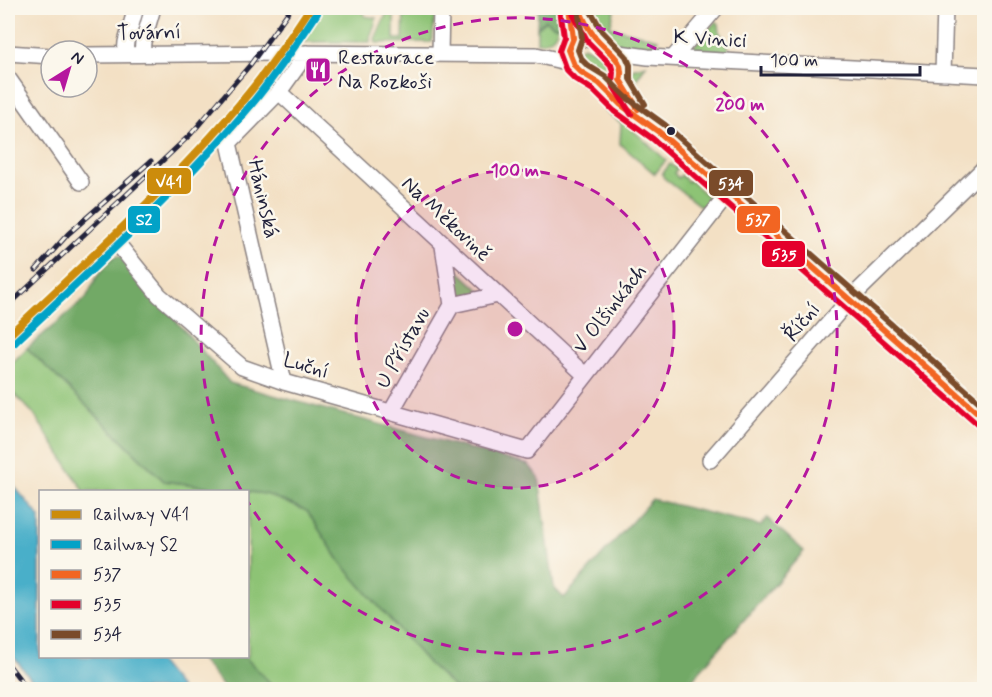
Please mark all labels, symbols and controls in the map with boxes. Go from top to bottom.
street label: Tovární [117,18,181,48]
street label: K Vinici [673,23,748,55]
north arrow [39,39,99,99]
scale bar [761,39,920,77]
place label: Restaurace Na Rozkoši [338,44,434,96]
text: N [67,47,88,70]
text: 100 m [770,49,818,73]
restaurant icon: Restaurace Na Rozkoši [303,55,333,85]
text: 200 m [715,93,765,117]
unlabelled marker [665,125,677,137]
street label: Háninská [240,157,286,241]
text: 100 m [491,159,539,183]
line badge: V41 [146,167,192,195]
line badge: 534 [708,169,754,197]
street label: Na Měkovině [395,170,497,268]
text: V41 [156,172,182,193]
text: 534 [718,174,744,195]
line badge: S2 [127,205,161,234]
line badge: 537 [736,205,781,234]
text: S2 [136,210,153,231]
text: 537 [745,210,771,231]
line badge: 535 [761,240,806,268]
text: 535 [771,245,797,266]
street label: V Olšinkách [566,259,654,359]
street label: Říční [777,296,827,348]
street label: U Přístavu [369,302,437,394]
centre of rings [505,319,525,339]
street label: Luční [280,346,332,386]
legend [39,490,249,658]
text: Railway V41 [93,503,189,527]
text: Railway S2 [93,533,178,557]
text: 537 [93,563,121,587]
text: 535 [93,593,121,617]
text: 534 [93,623,122,647]

